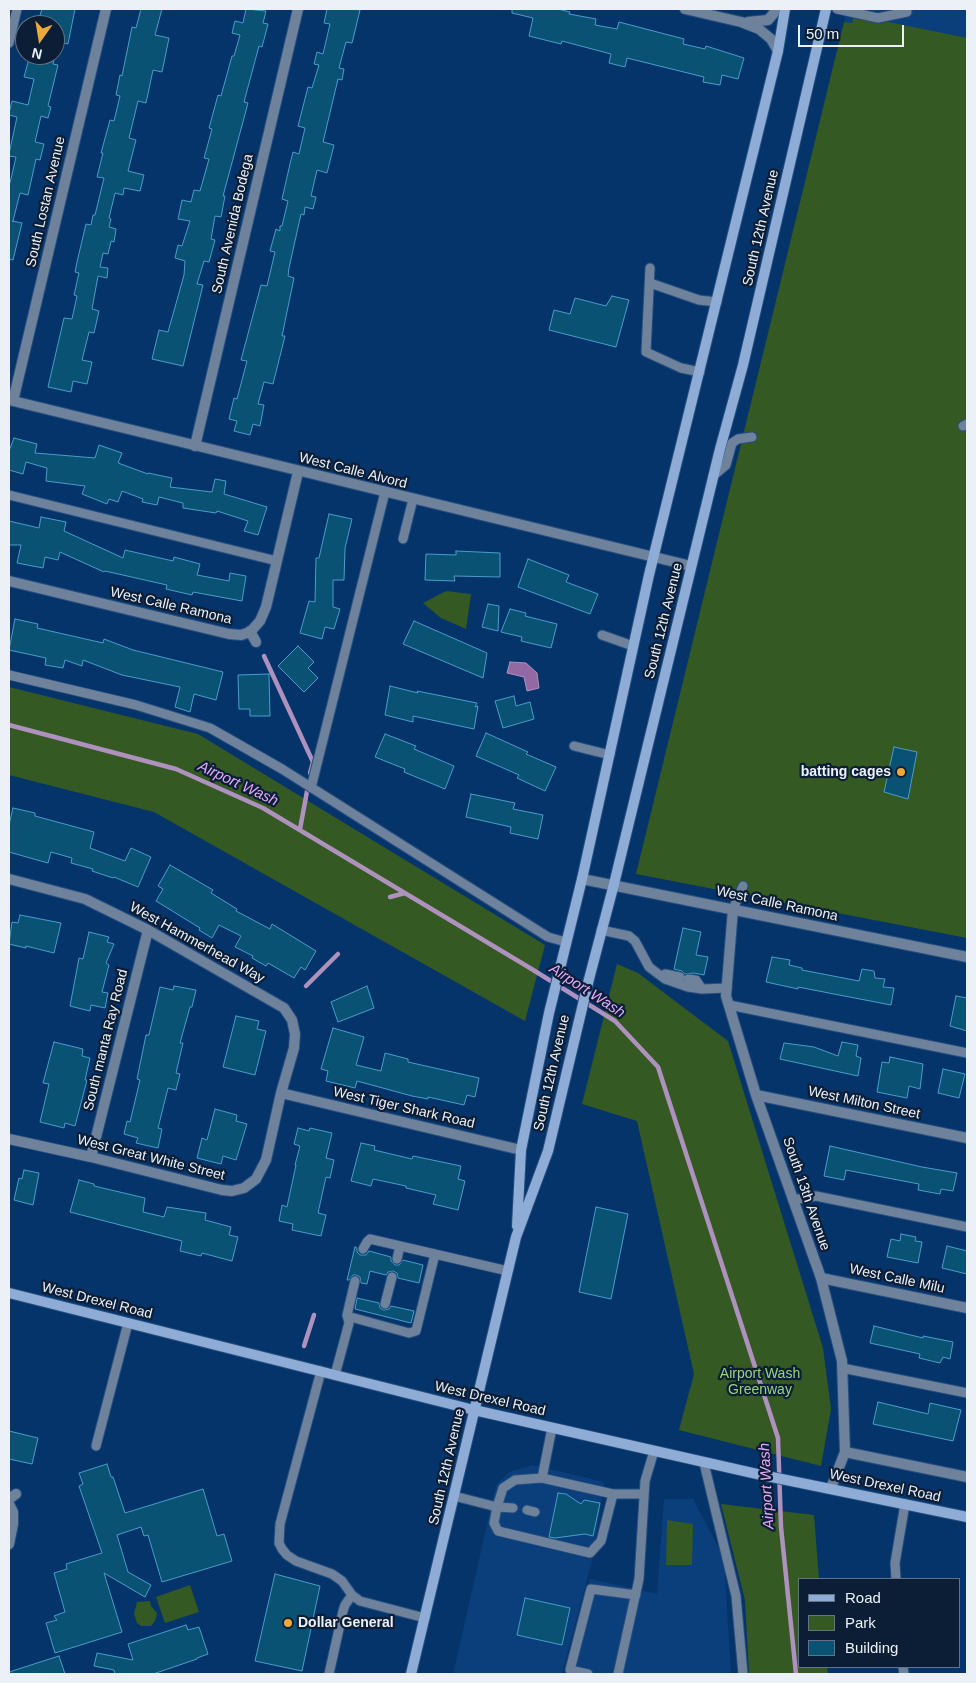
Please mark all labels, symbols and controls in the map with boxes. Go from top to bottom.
north arrow [15,15,65,65]
scale bar [801,15,907,47]
text: 50 m [806,25,839,42]
text: N [30,45,44,63]
street label: South Lostan Avenue [23,135,69,269]
street label: South Avenida Bodega [209,152,257,296]
street label: South 12th Avenue [739,168,783,288]
street label: West Calle Alvord [297,449,409,493]
street label: South 12th Avenue [641,561,687,681]
street label: West Calle Ramona [109,584,233,628]
water label: Airport Wash [195,758,281,810]
place label: batting cages [801,764,891,780]
marker: batting cages [895,766,907,778]
street label: West Calle Ramona [714,883,840,925]
street label: West Hammerhead Way [127,899,267,987]
water label: Airport Wash [546,960,628,1022]
street label: South manta Ray Road [80,967,132,1113]
street label: South 12th Avenue [530,1013,574,1133]
street label: West Milton Street [806,1083,922,1123]
street label: West Tiger Shark Road [332,1084,476,1132]
street label: West Great White Street [75,1132,227,1184]
street label: South 13th Avenue [779,1135,833,1253]
street label: West Calle Milu [848,1261,946,1297]
street label: West Drexel Road [40,1279,154,1323]
park label: Airport Wash Greenway [720,1366,800,1398]
street label: West Drexel Road [433,1378,547,1420]
street label: South 12th Avenue [425,1407,469,1527]
water label: Airport Wash [756,1442,778,1530]
street label: West Drexel Road [828,1466,942,1506]
legend [798,1578,961,1668]
text: Road [845,1589,881,1606]
text: Park [845,1614,876,1631]
place label: Dollar General [298,1615,394,1631]
marker: Dollar General [282,1617,294,1629]
text: Building [845,1639,898,1656]

